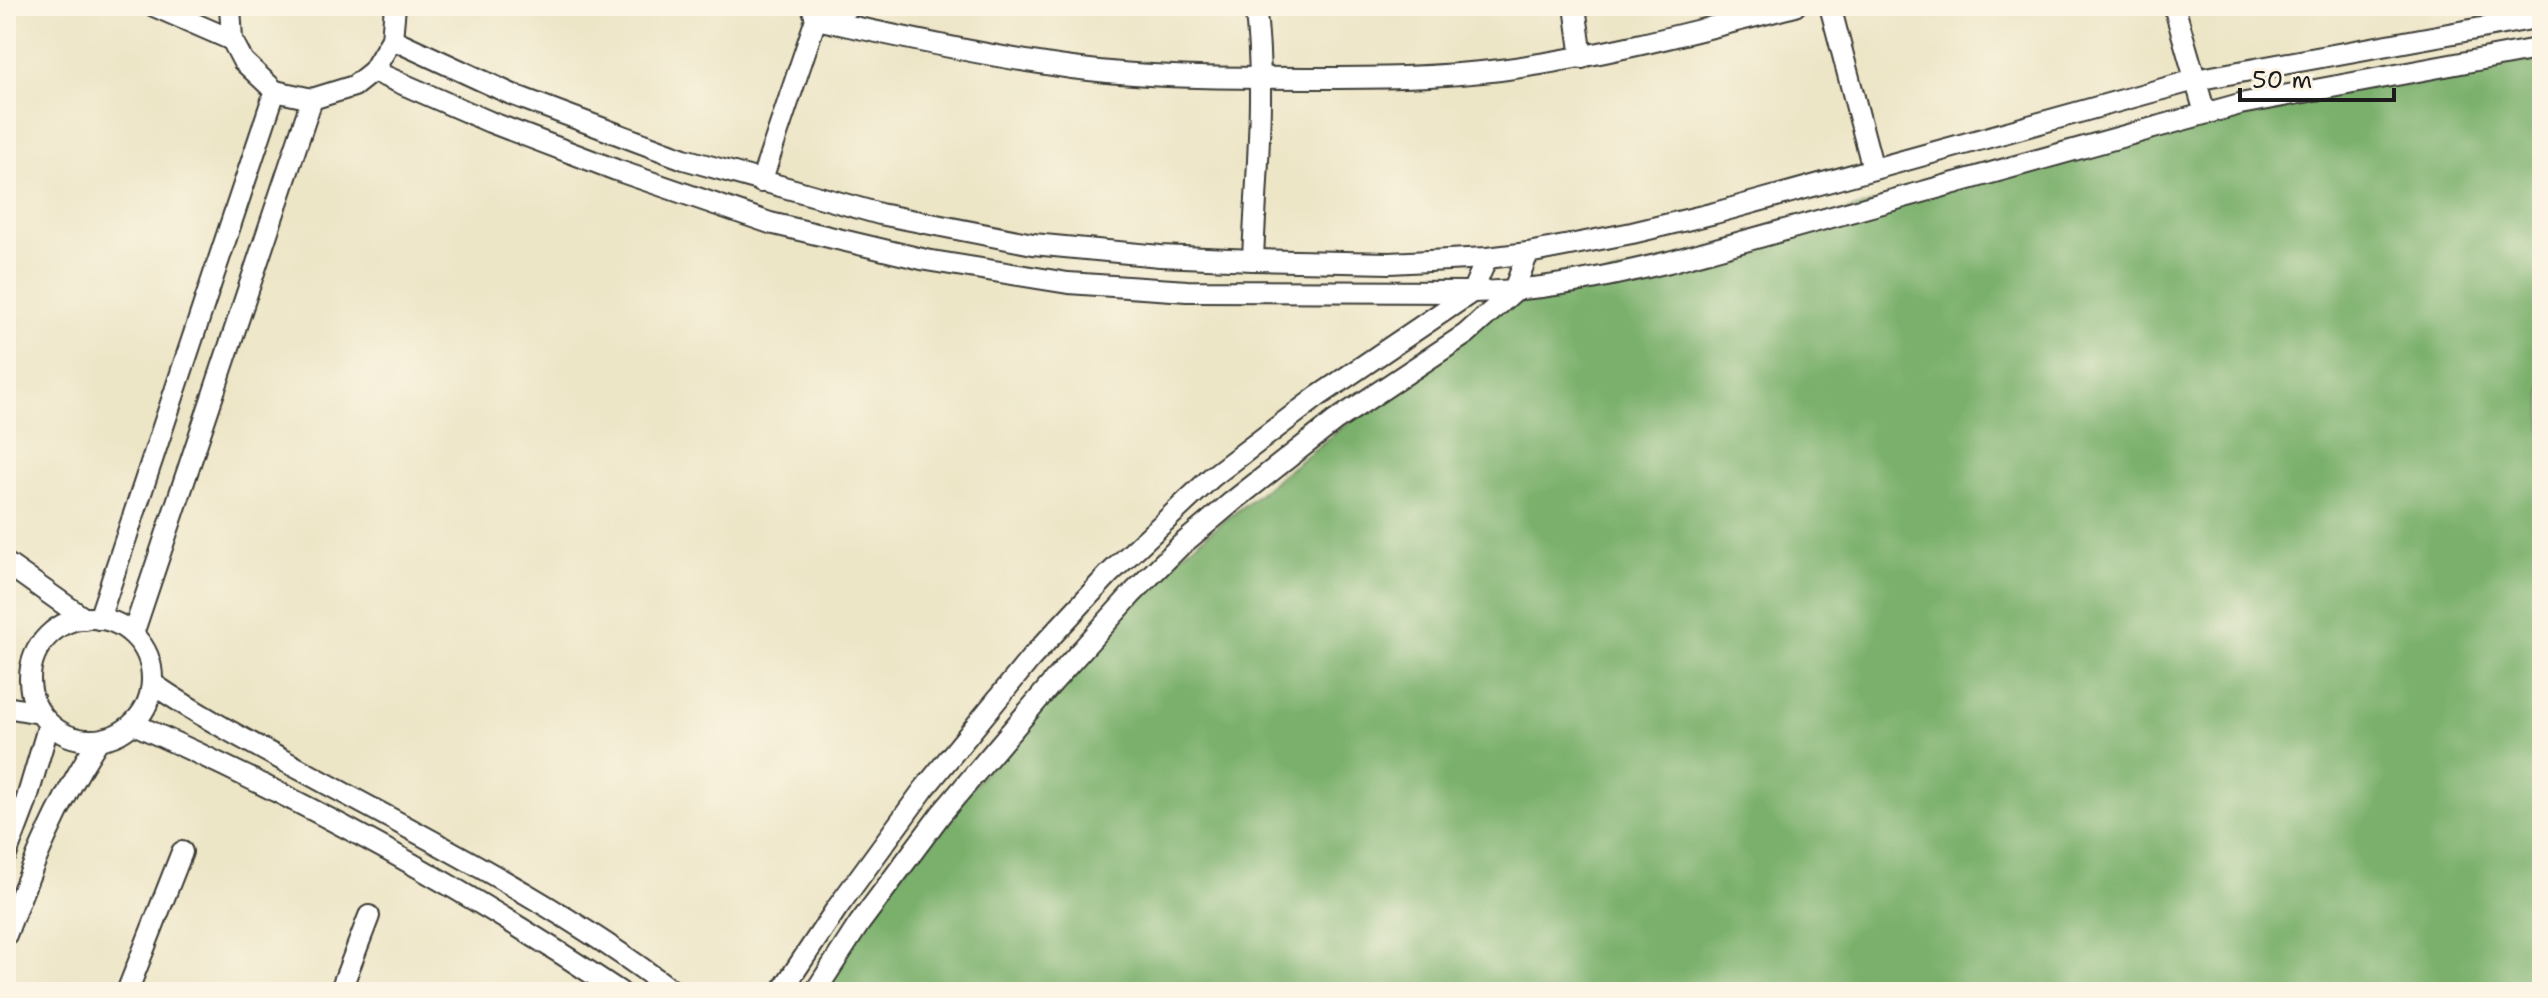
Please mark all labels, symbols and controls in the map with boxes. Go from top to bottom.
scale bar [2240,52,2394,102]
text: 50 m [2252,64,2312,96]

